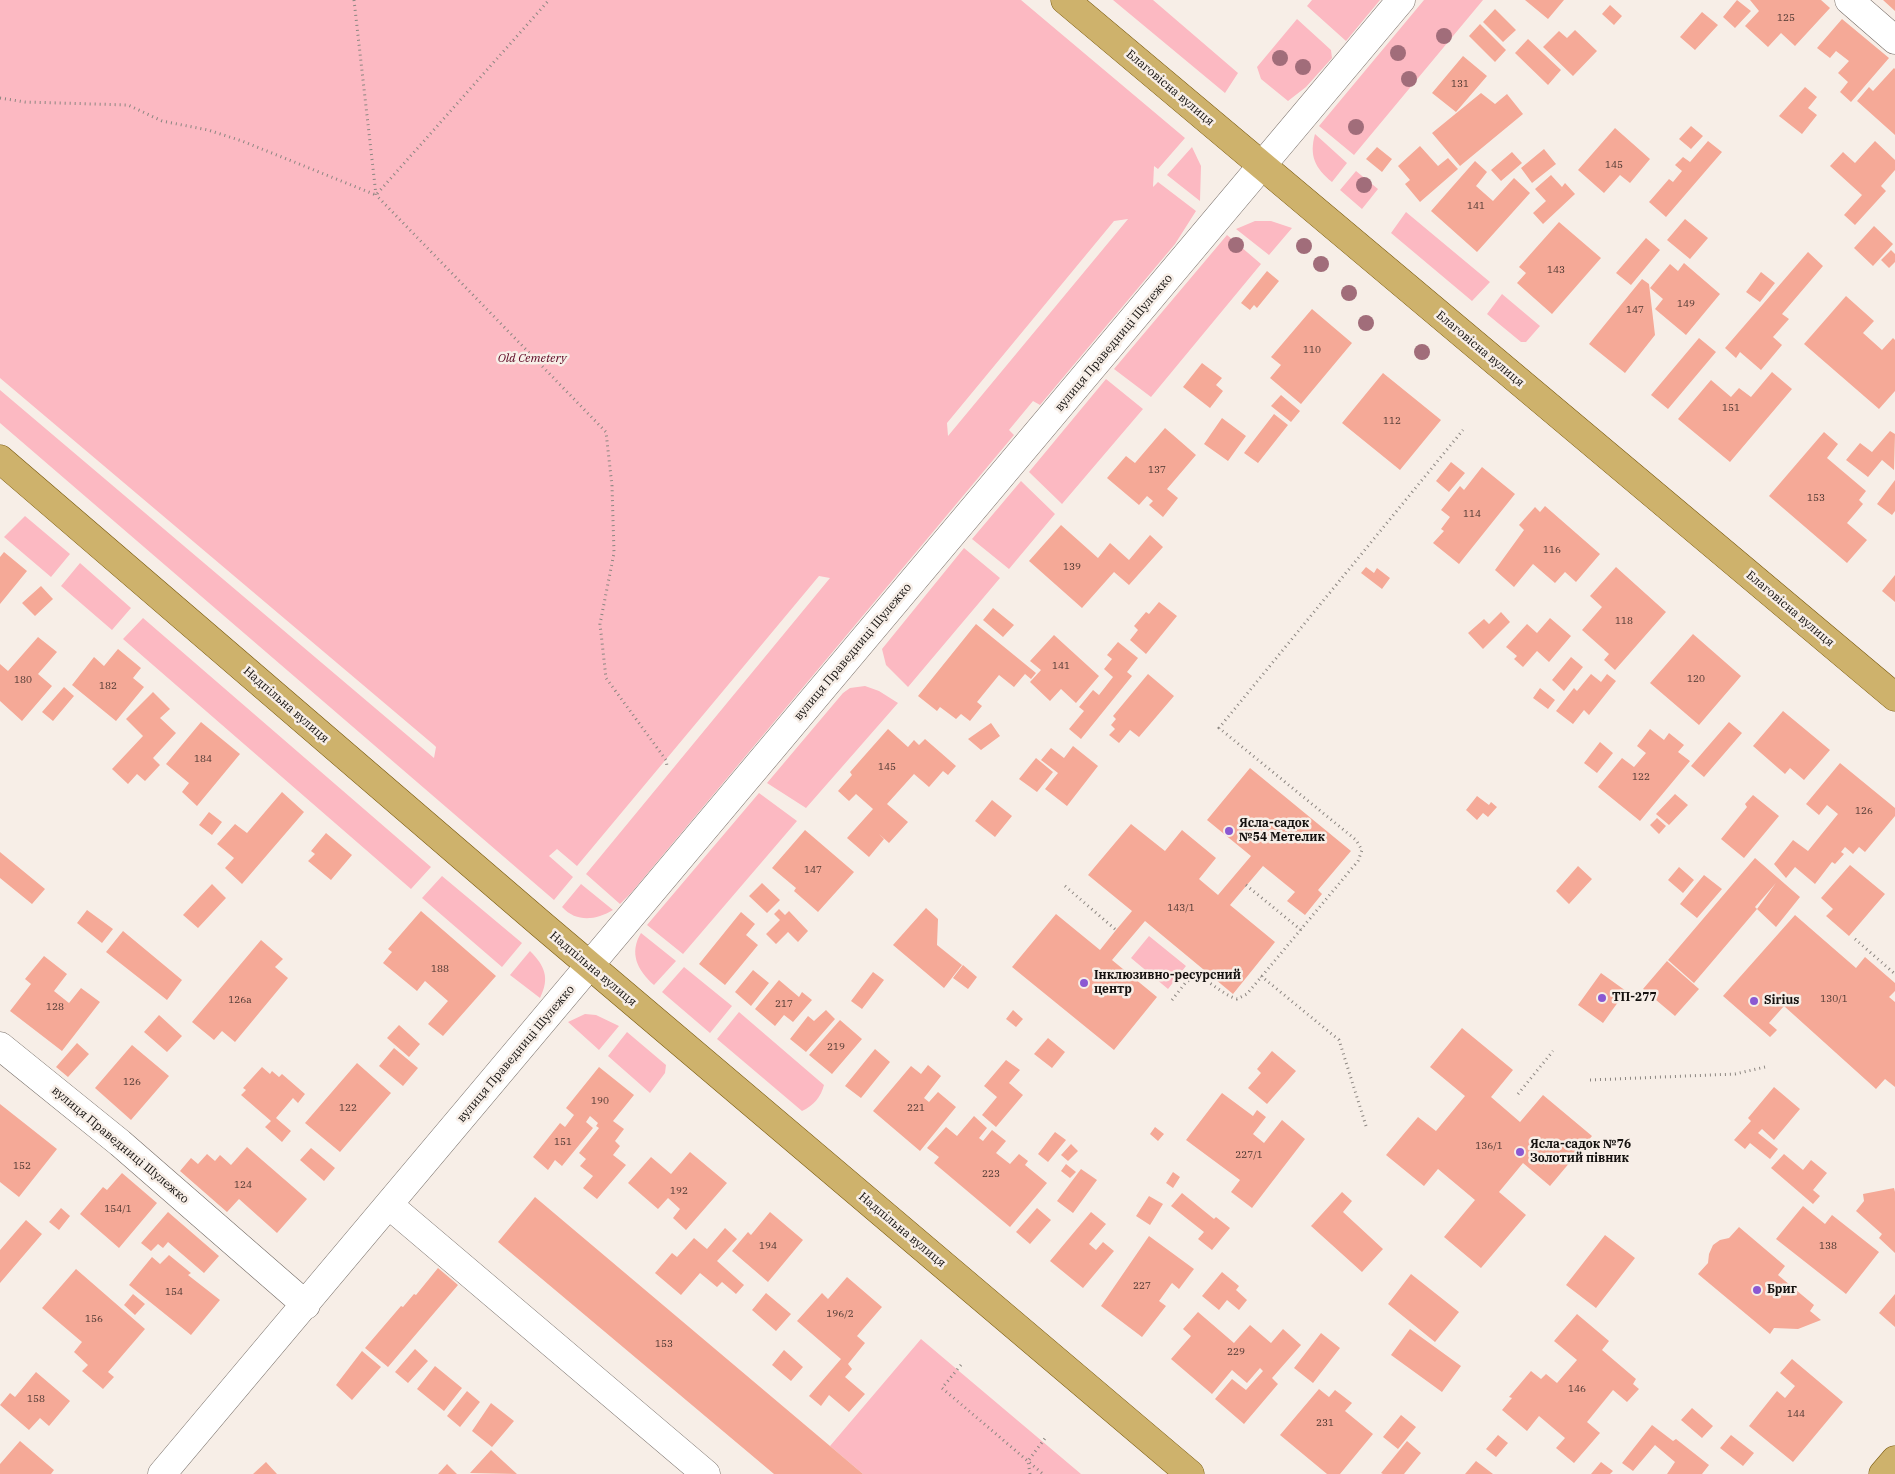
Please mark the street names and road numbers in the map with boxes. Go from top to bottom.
street label: Благовісна вулиця [1123,47,1217,129]
street label: вулиця Праведниці Шулежко [1052,272,1176,414]
street label: Благовісна вулиця [1433,308,1527,390]
street label: Благовісна вулиця [1743,568,1837,650]
street label: вулиця Праведниці Шулежко [791,581,915,723]
street label: Надпільна вулиця [240,664,332,746]
street label: Надпільна вулиця [547,928,639,1010]
street label: вулиця Праведниці Шулежко [454,983,578,1125]
street label: вулиця Праведниці Шулежко [49,1083,191,1207]
street label: Надпільна вулиця [856,1189,948,1271]

